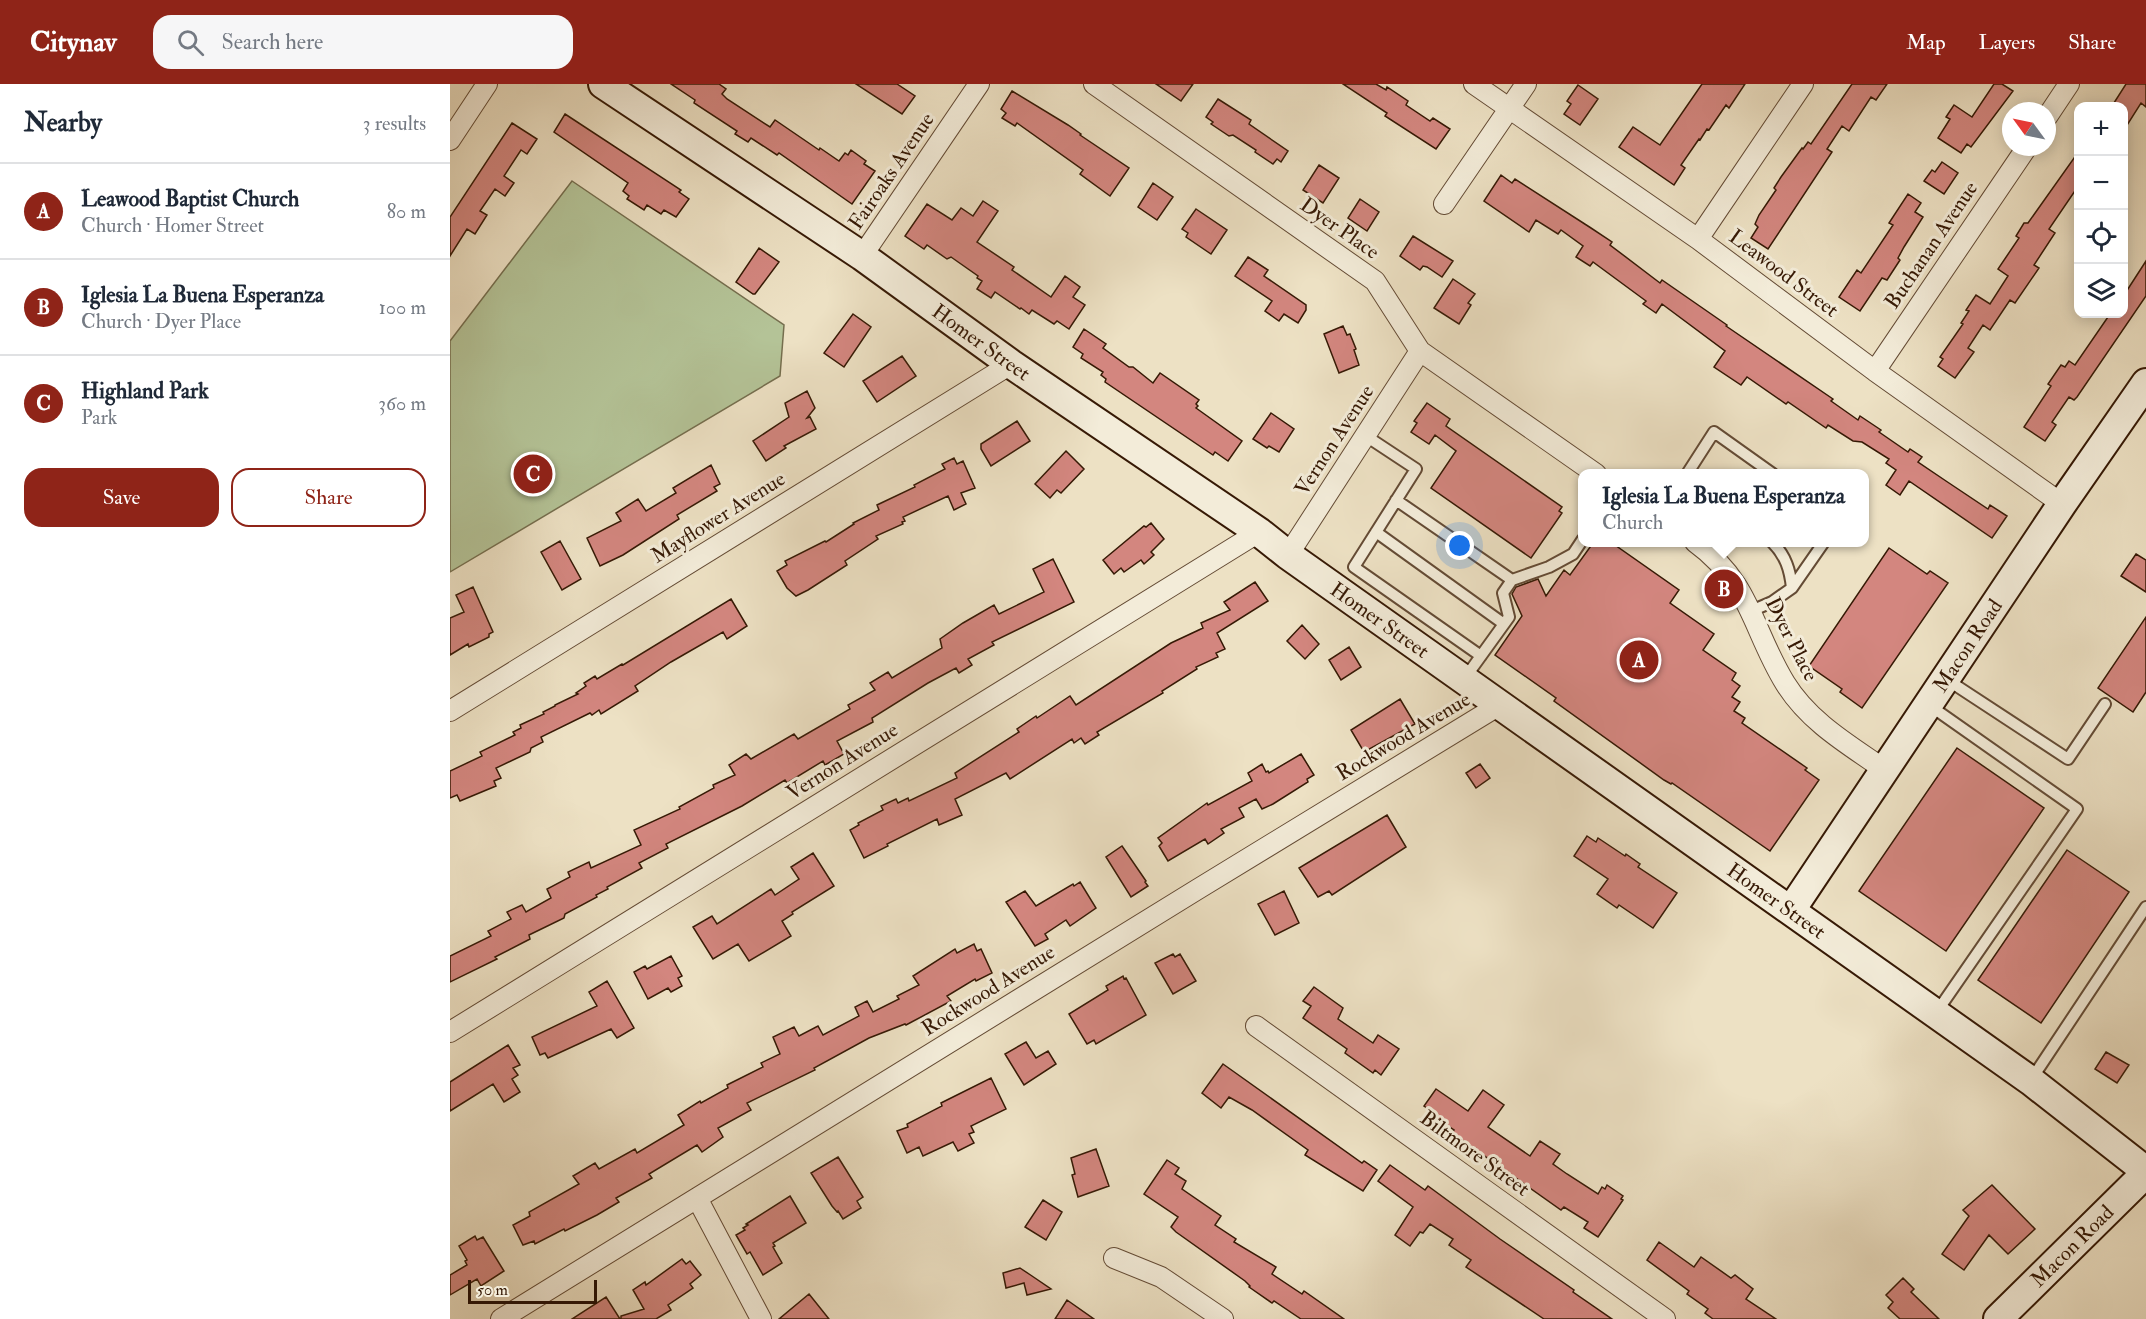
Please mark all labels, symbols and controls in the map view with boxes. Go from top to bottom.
search box [153,15,573,69]
text: Citynav [30,25,117,60]
icon: search [174,26,207,59]
text: Search here [222,28,323,56]
text: Map [1906,29,1946,56]
text: Layers [1979,29,2035,56]
text: Share [2068,29,2116,56]
north arrow [2002,102,2056,156]
map controls [2074,102,2128,318]
button: + [2074,102,2128,156]
text: Nearby [24,107,102,139]
street label: Fairoaks Avenue [842,107,941,235]
text: 3 results [363,111,426,136]
button: − [2074,156,2128,210]
street label: Buchanan Avenue [1879,176,1984,314]
text: Leawood Baptist Church [81,185,299,213]
street label: Dyer Place [1295,191,1385,266]
text: A [37,199,50,224]
text: 80 m [387,199,426,224]
button: locate [2074,210,2128,264]
text: Church · Homer Street [81,213,264,238]
street label: Leawood Street [1723,223,1844,324]
button: layers [2074,264,2128,318]
text: Iglesia La Buena Esperanza [81,281,324,309]
text: B [37,295,50,320]
text: 100 m [379,295,426,320]
street label: Homer Street [926,298,1035,387]
text: Church · Dyer Place [81,309,241,334]
text: Highland Park [81,377,209,405]
street label: Vernon Avenue [1289,380,1380,501]
text: C [36,391,51,416]
text: 360 m [378,391,426,416]
text: Park [81,405,117,430]
pin: C [514,452,553,496]
street label: Mayflower Avenue [646,465,791,570]
button: Save [24,468,219,527]
button: Share [231,468,426,527]
popup [1578,469,1869,547]
text: Iglesia La Buena Esperanza [1602,482,1845,510]
text: Church [1602,510,1663,535]
your location [1445,531,1474,560]
pin: B [1704,566,1744,612]
street label: Homer Street [1325,576,1434,665]
street label: Dyer Place [1759,593,1824,686]
street label: Macon Road [1927,593,2009,698]
pin: A [1620,638,1658,682]
street label: Rockwood Avenue [1331,686,1475,787]
street label: Vernon Avenue [781,716,903,806]
street label: Homer Street [1721,857,1831,946]
street label: Rockwood Avenue [917,939,1060,1042]
street label: Biltmore Street [1415,1105,1535,1202]
street label: Macon Road [2025,1199,2120,1293]
scale bar [468,1277,597,1304]
text: 50 m [477,1280,508,1300]

